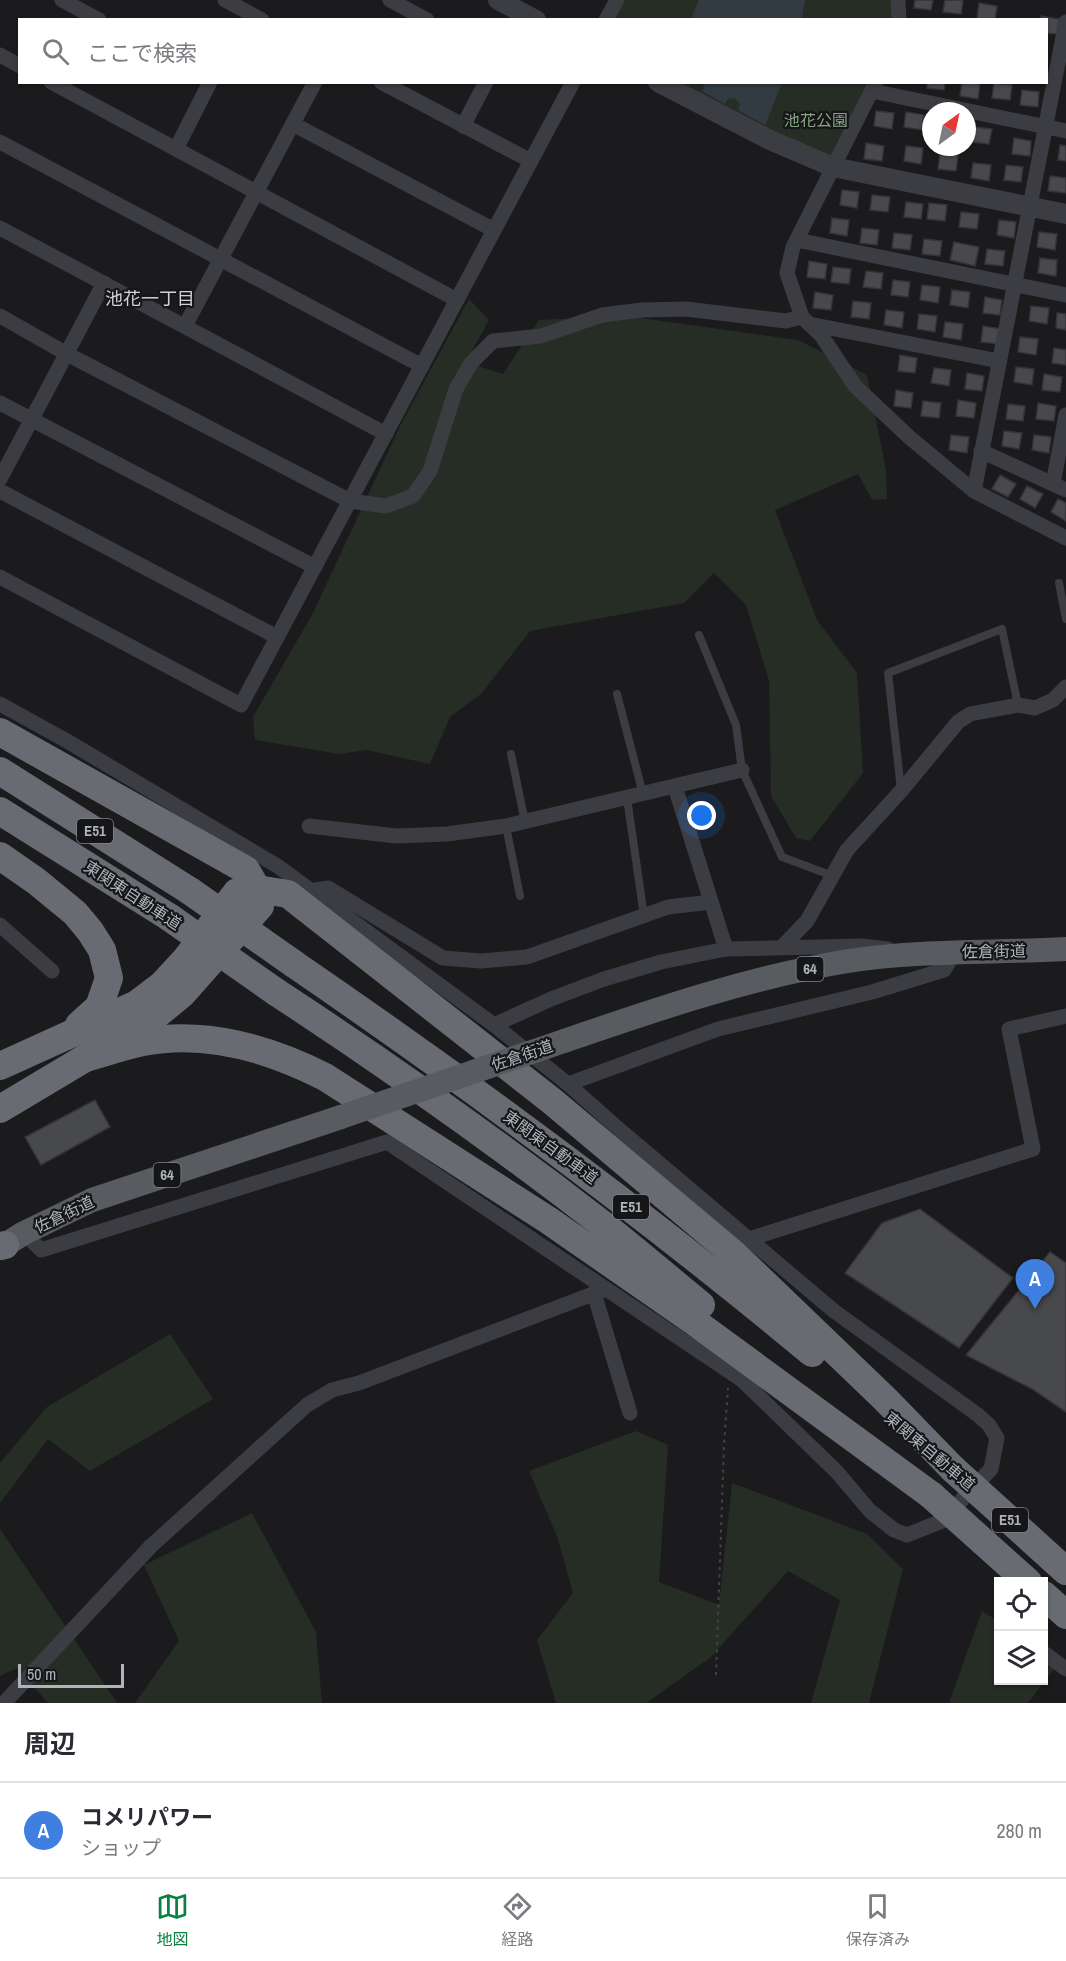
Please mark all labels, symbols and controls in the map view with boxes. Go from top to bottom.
search box [18,18,1048,84]
icon: search [39,35,72,68]
text: ここで検索 [87,38,197,68]
north arrow [922,102,976,156]
park label: 池花公園 [784,109,848,131]
district label: 池花一丁目 [105,286,195,311]
your location [687,801,716,830]
road number: E51 [77,819,113,843]
street label: 東関東自動車道 [80,855,186,935]
street label: 佐倉街道 [962,939,1026,963]
road number: 64 [796,957,824,981]
street label: 佐倉街道 [488,1034,556,1076]
street label: 東関東自動車道 [499,1105,603,1189]
road number: 64 [154,1163,180,1187]
street label: 佐倉街道 [30,1190,98,1238]
road number: E51 [613,1195,649,1219]
pin: A [1016,1260,1054,1309]
street label: 東関東自動車道 [880,1407,980,1495]
road number: E51 [992,1508,1028,1532]
map controls [994,1577,1048,1685]
button: locate [994,1577,1048,1631]
button: layers [994,1631,1048,1685]
scale bar [18,1661,124,1688]
text: 50 m [27,1663,56,1685]
text: 周辺 [24,1726,76,1761]
text: コメリパワー [81,1802,213,1832]
text: A [38,1817,49,1844]
text: 280 m [996,1817,1042,1844]
text: ショップ [81,1834,161,1861]
tab: 地図 [156,1890,189,1950]
tab: 経路 [501,1890,534,1950]
tab: 保存済み [846,1890,910,1950]

